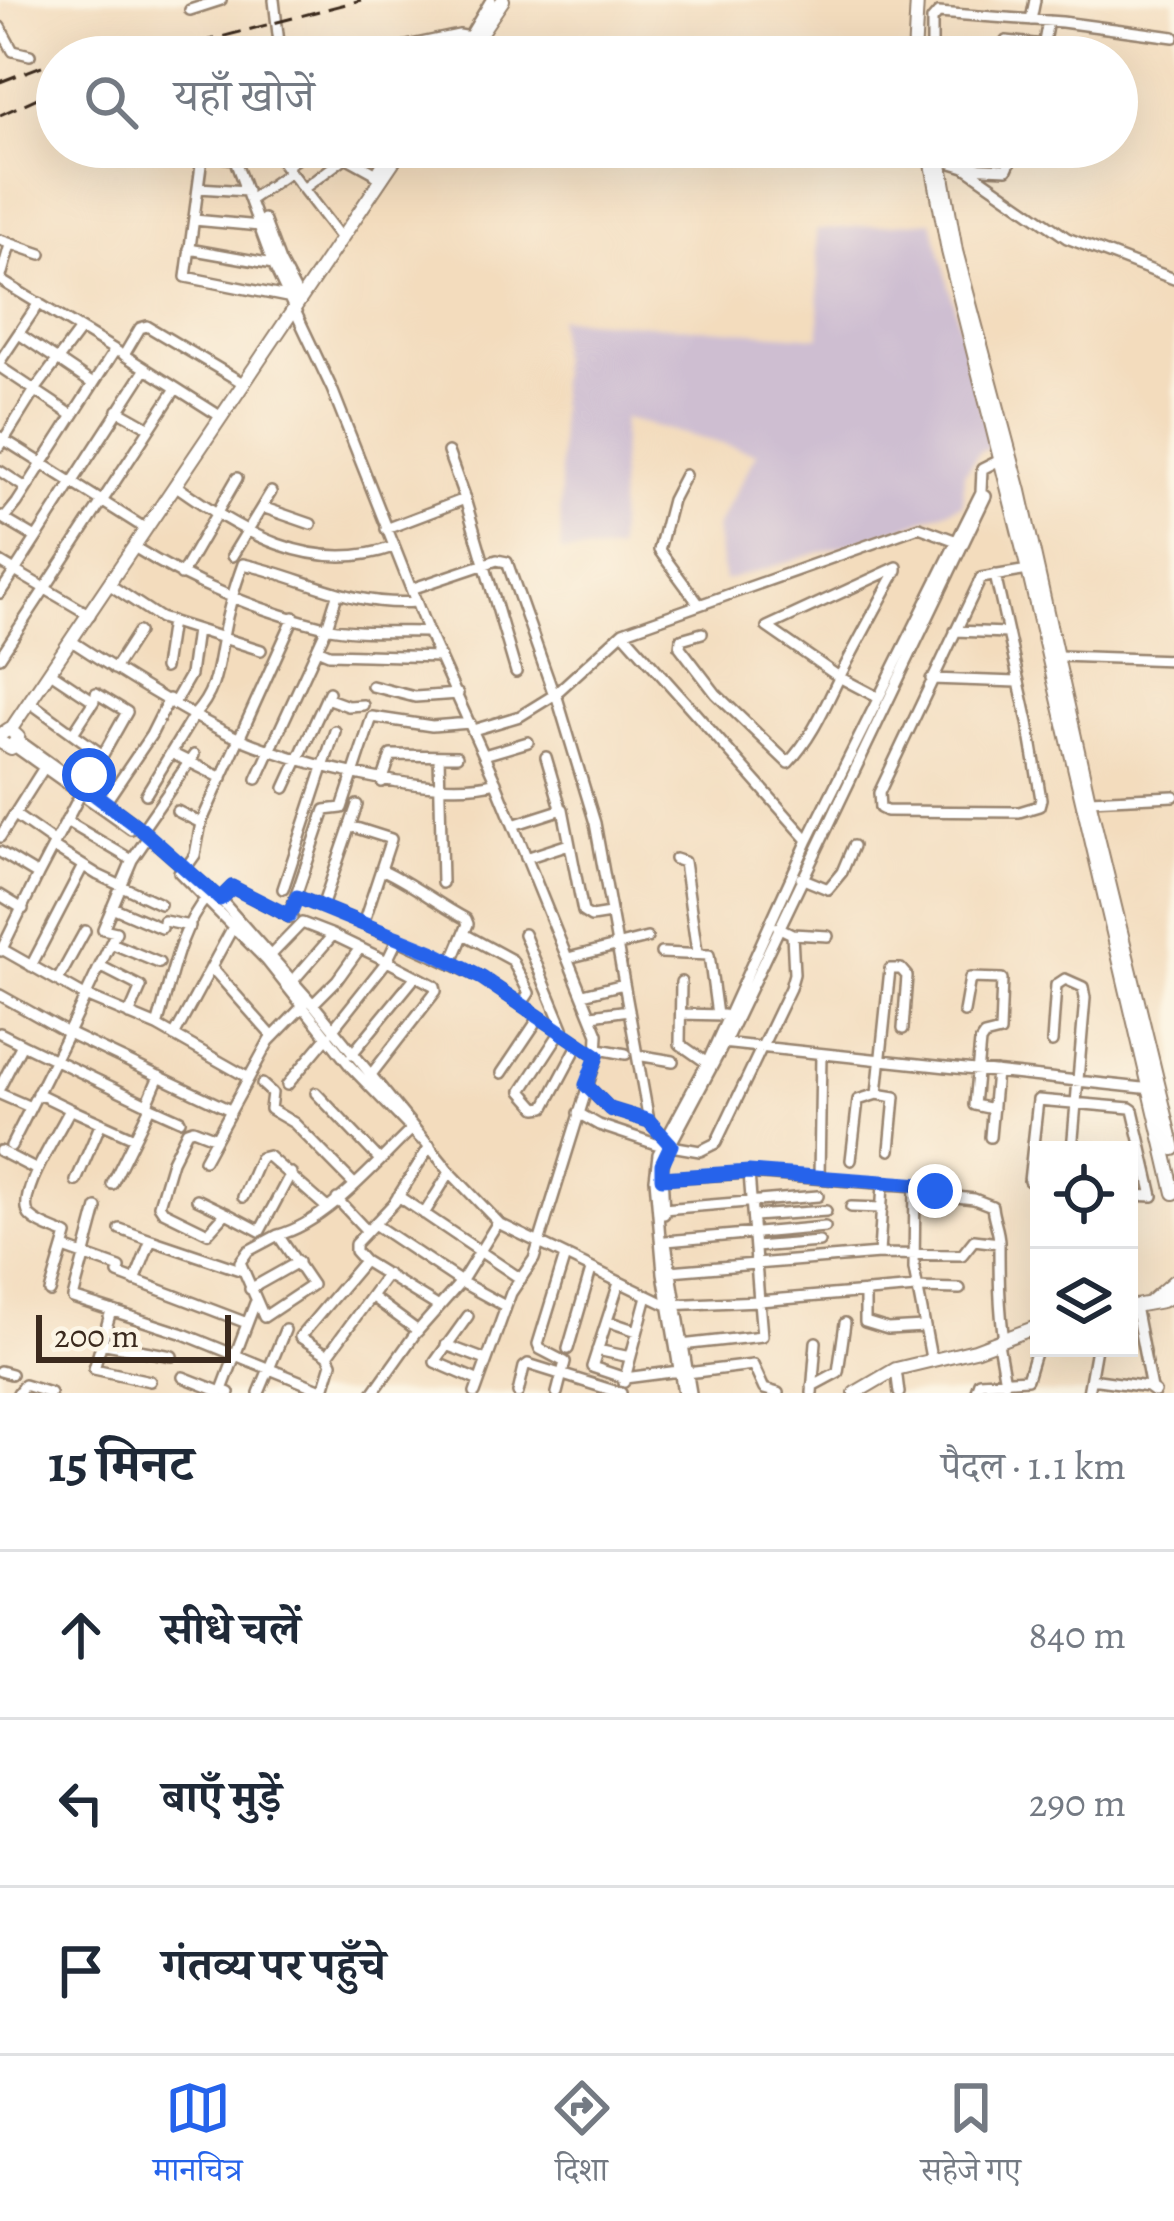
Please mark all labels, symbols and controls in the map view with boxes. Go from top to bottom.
search box [36,36,1138,168]
text: यहाँ खोजें [174,65,315,127]
icon: search [78,69,144,135]
route start [62,748,116,802]
map controls [1030,1141,1138,1357]
button: locate [1030,1141,1138,1249]
route end [908,1164,962,1218]
button: layers [1030,1249,1138,1357]
scale bar [36,1309,231,1362]
text: 200 m [54,1313,139,1358]
text: 15 मिनट [48,1429,194,1499]
text: पैदल · 1.1 km [941,1439,1126,1492]
text: सीधे चलें [162,1598,300,1660]
icon: ahead [48,1602,114,1668]
text: 840 m [1028,1608,1126,1661]
text: बाएँ मुड़ें [162,1766,281,1828]
icon: left [48,1770,114,1836]
text: 290 m [1029,1776,1126,1829]
text: गंतव्य पर पहुँचे [162,1934,386,1996]
icon: arrive [48,1938,114,2004]
tab: मानचित्र [153,2075,242,2202]
tab: दिशा [549,2075,615,2202]
tab: सहेजे गए [921,2075,1021,2202]

